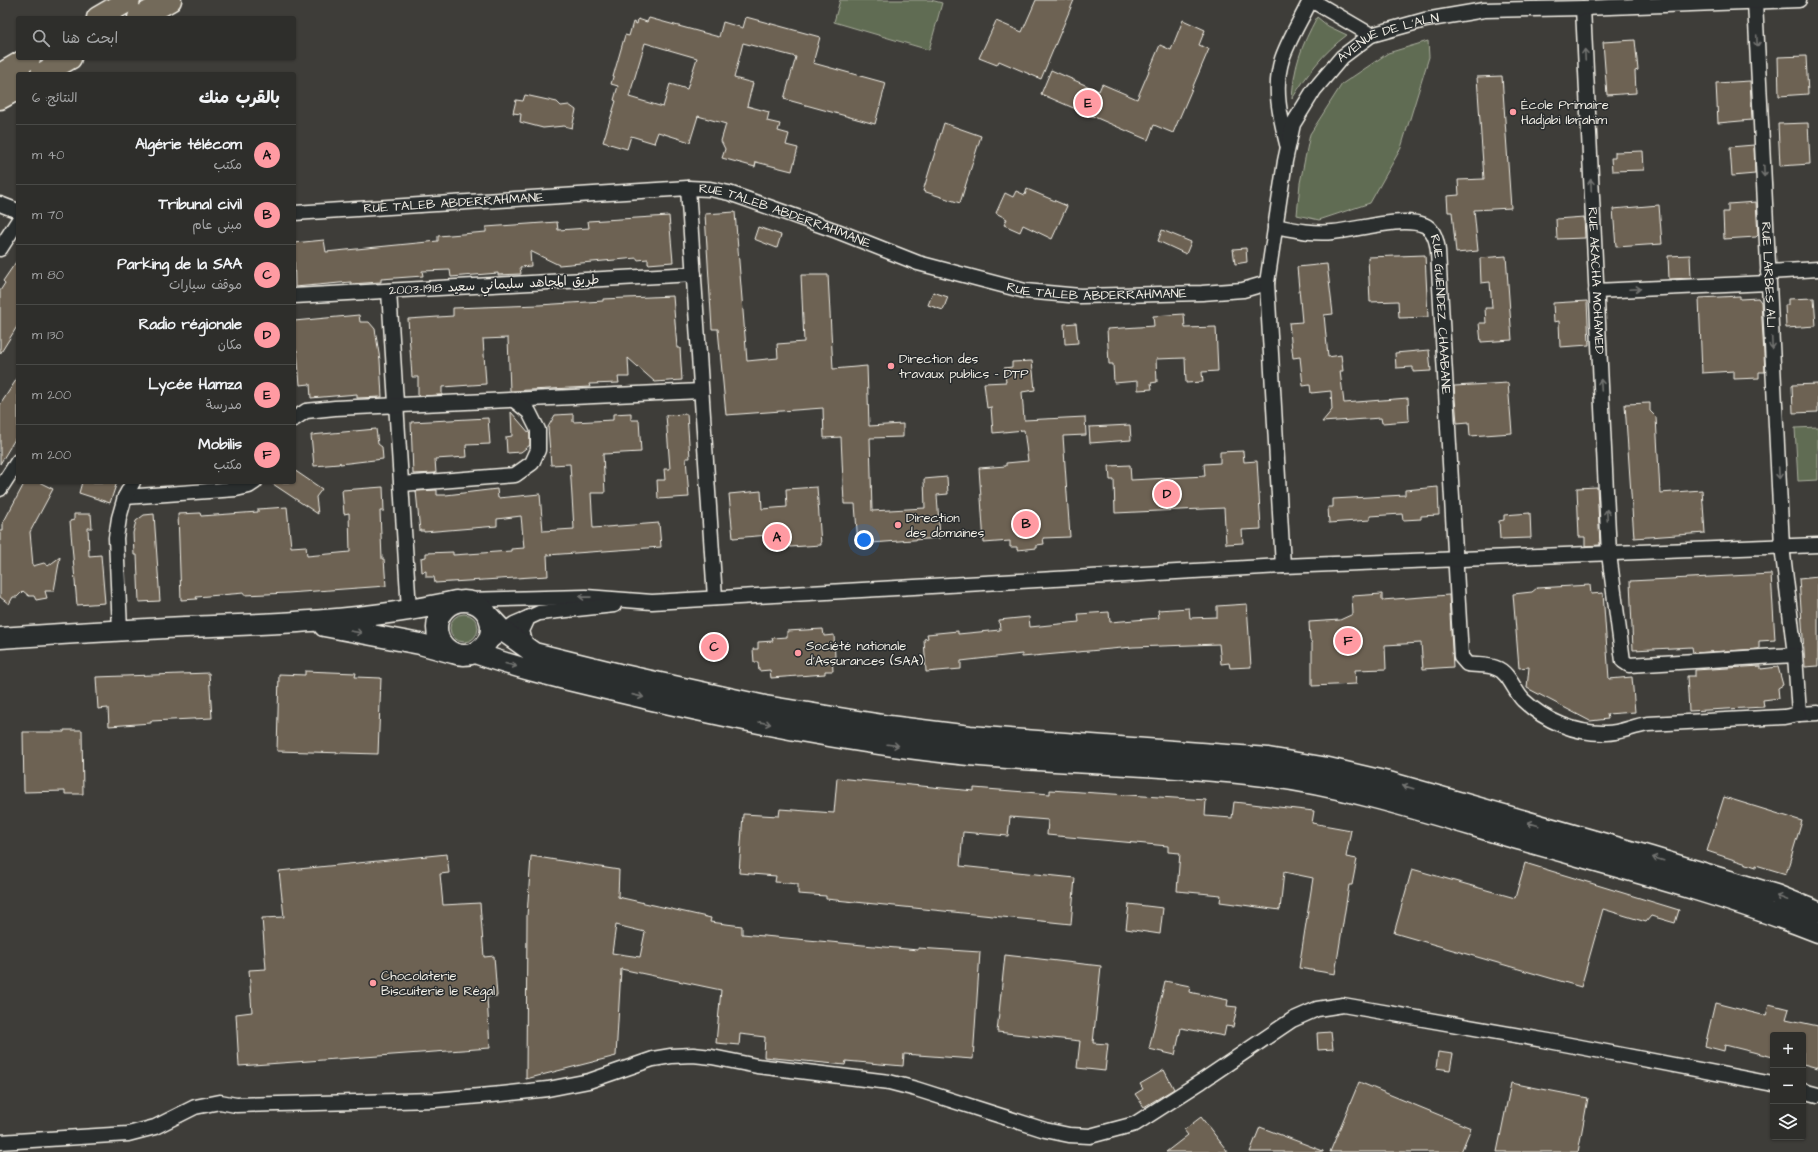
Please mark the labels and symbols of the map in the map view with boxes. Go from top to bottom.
street label: AVENUE DE L'ALN [1333,9,1440,67]
one-way arrow [1753,34,1761,47]
one-way arrow [1581,49,1589,62]
pin: E [1075,88,1101,118]
place label: École Primaire Hadjabi Ibrahim [1521,96,1609,129]
marker: École Primaire Hadjabi Ibrahim [1508,107,1518,117]
one-way arrow [1760,164,1768,177]
one-way arrow [1588,179,1595,192]
street label: RUE TALEB ABDERRAHMANE [698,180,874,253]
street label: RUE TALEB ABDERRAHMANE [363,188,545,218]
street label: RUE AKACHA MOHAMED [1583,207,1609,355]
street label: RUE LARBES ALI [1757,221,1780,328]
street label: RUE GUENDEZ CHAABANE [1426,232,1455,395]
street label: طريق المجاهد سليماني سعيد 1918-2003 [388,270,600,302]
street label: RUE TALEB ABDERRAHMANE [1005,278,1187,305]
one-way arrow [1628,285,1641,292]
one-way arrow [1768,336,1775,349]
place label: Direction des travaux publics - DTP [899,350,1029,383]
marker: Direction des travaux publics - DTP [886,361,896,371]
one-way arrow [1597,379,1604,392]
one-way arrow [1775,466,1782,479]
pin: D [1154,479,1180,509]
place label: Direction des domaines [906,509,985,542]
pin: B [1013,509,1039,539]
one-way arrow [1603,509,1611,522]
marker: Direction des domaines [893,520,903,530]
pin: A [764,522,790,552]
your location [854,530,874,550]
one-way arrow [579,593,592,601]
pin: F [1335,626,1361,656]
one-way arrow [349,628,362,636]
pin: C [701,632,727,662]
place label: Société nationale d'Assurances (SAA) [806,637,924,670]
marker: Société nationale d'Assurances (SAA) [793,648,803,658]
one-way arrow [505,662,518,669]
one-way arrow [631,693,644,701]
one-way arrow [758,720,771,728]
one-way arrow [886,742,899,749]
one-way arrow [1401,783,1414,791]
one-way arrow [1526,820,1539,827]
one-way arrow [1651,855,1664,862]
one-way arrow [1776,893,1788,901]
place label: Chocolaterie Biscuiterie le Régal [381,967,495,1001]
marker: Chocolaterie Biscuiterie le Régal [368,978,378,988]

